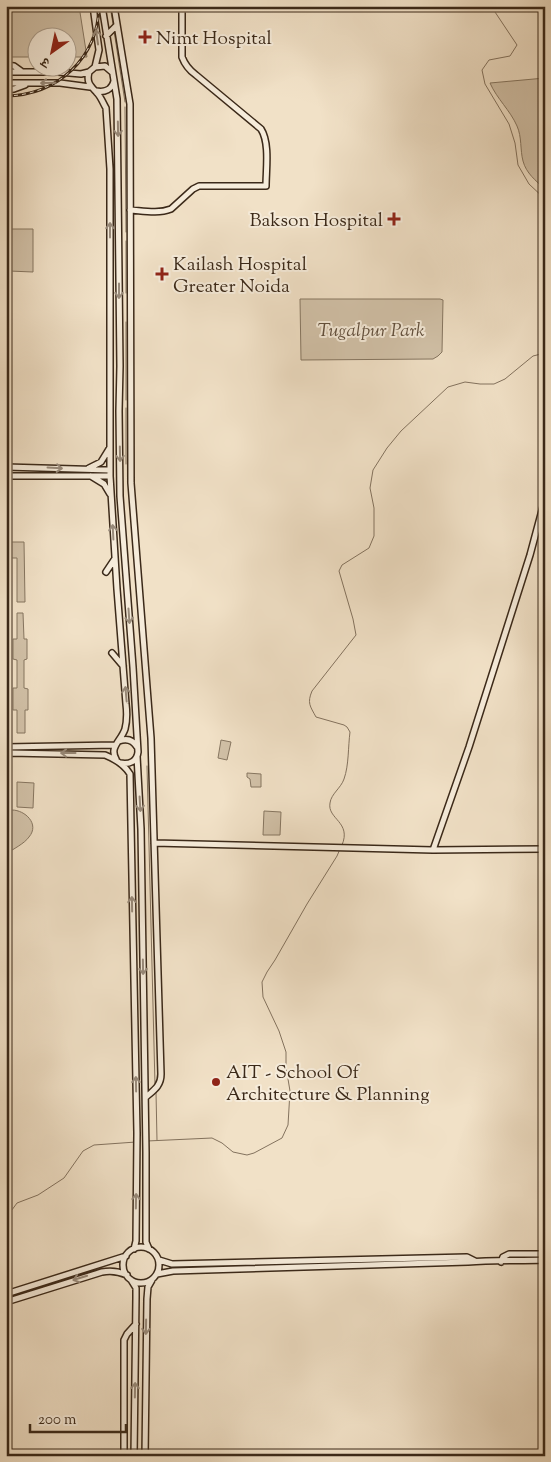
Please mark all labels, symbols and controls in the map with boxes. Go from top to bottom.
place label: Nimt Hospital [156,26,272,53]
north arrow [28,28,78,78]
one-way arrow [92,29,102,45]
marker: Nimt Hospital [138,30,152,44]
text: उ [37,50,55,72]
one-way arrow [41,79,57,88]
one-way arrow [113,120,123,136]
place label: Bakson Hospital [249,208,383,235]
marker: Bakson Hospital [387,212,401,226]
one-way arrow [105,222,115,238]
place label: Kailash Hospital Greater Noida [173,252,307,301]
marker: Kailash Hospital Greater Noida [155,267,169,281]
one-way arrow [114,282,124,299]
park label: Tugalpur Park [317,318,425,345]
one-way arrow [115,445,124,461]
one-way arrow [46,463,63,473]
one-way arrow [109,524,118,540]
one-way arrow [124,607,134,623]
one-way arrow [121,687,130,703]
one-way arrow [60,748,76,758]
one-way arrow [135,796,144,812]
one-way arrow [127,896,137,912]
one-way arrow [138,958,148,975]
place label: AIT - School Of Architecture & Planning [226,1060,429,1109]
one-way arrow [131,1076,141,1092]
marker: AIT - School Of Architecture & Planning [210,1076,222,1088]
one-way arrow [131,1193,141,1209]
one-way arrow [73,1274,89,1284]
one-way arrow [141,1319,151,1335]
one-way arrow [130,1382,140,1398]
scale bar [30,1402,126,1434]
text: 200 m [38,1410,77,1431]

